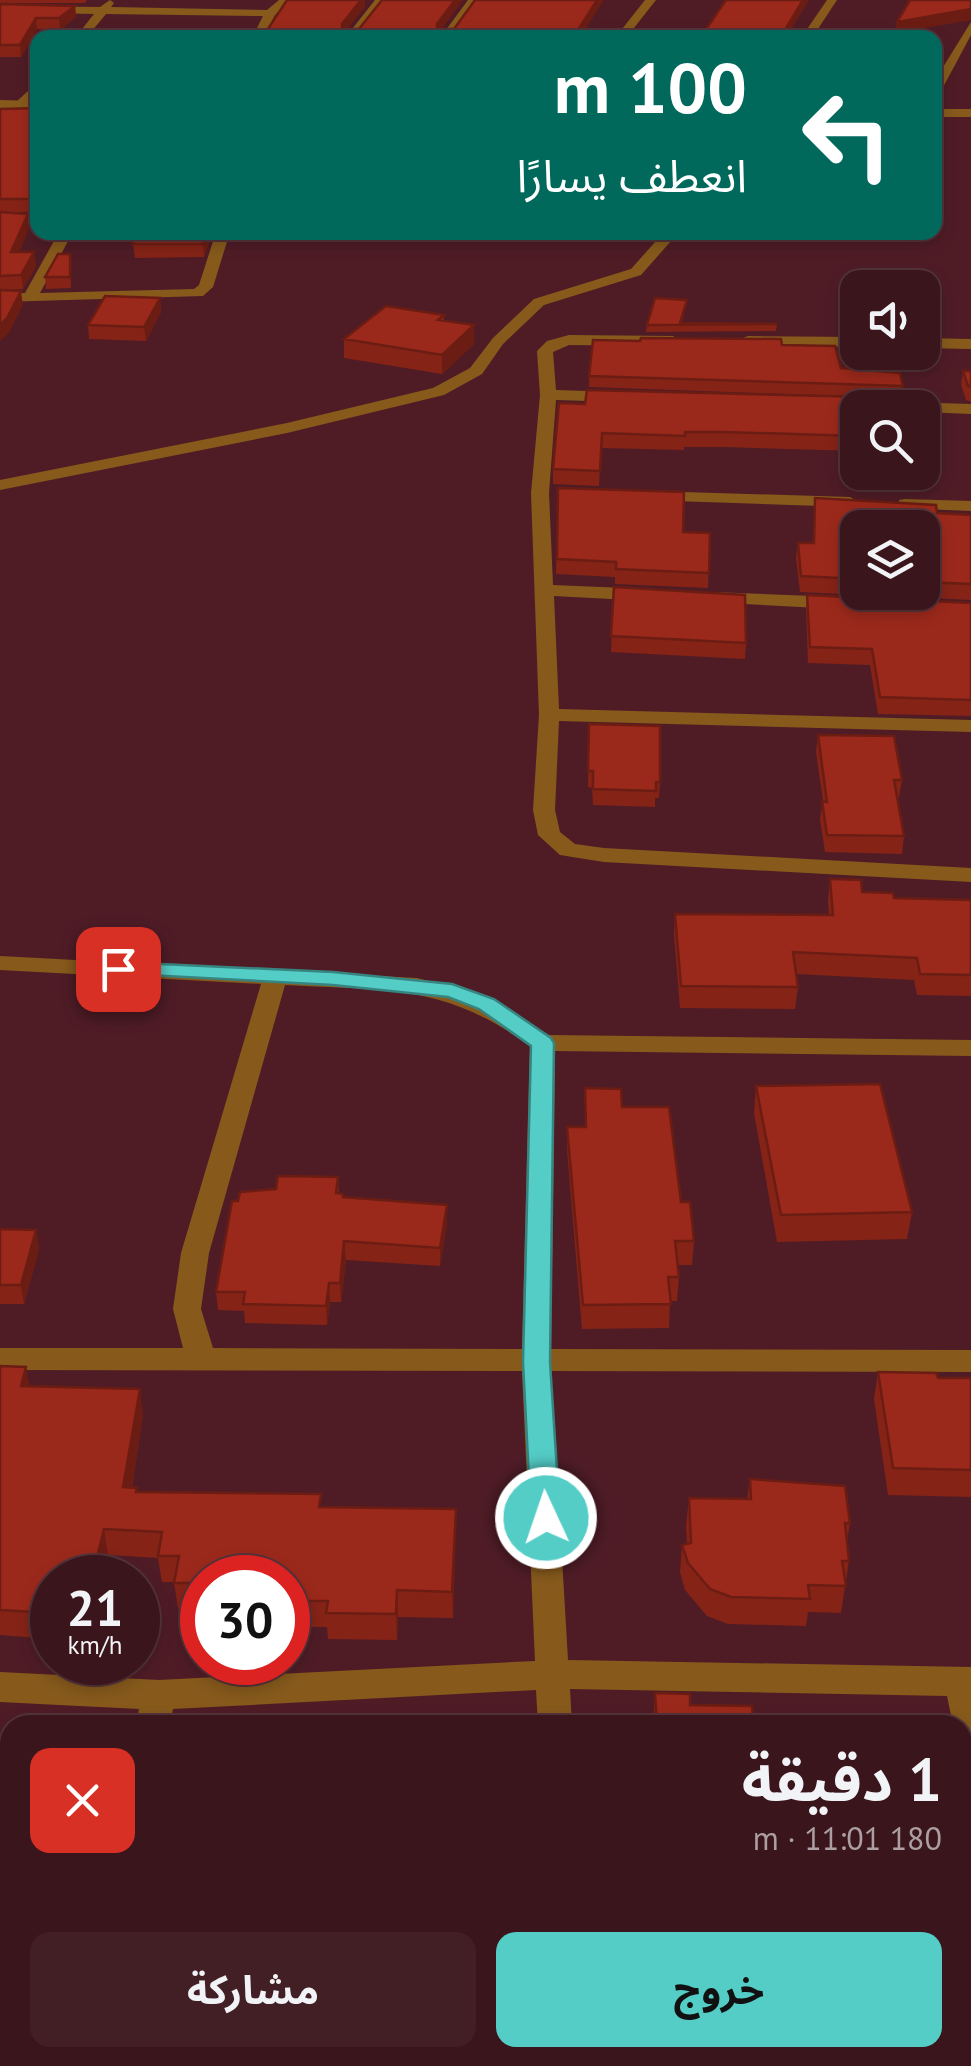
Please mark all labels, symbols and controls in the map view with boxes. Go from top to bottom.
text: 100 m [554,42,747,132]
icon: left [782,70,912,200]
text: انعطف يسارًا [516,146,747,204]
map controls [840,270,940,610]
button: sound [840,270,940,370]
button: search [840,390,940,490]
button: layers [840,510,940,610]
pin [76,927,161,1012]
icon: arrive [91,942,146,997]
position arrow [494,1466,598,1570]
speed limit sign: 30 [180,1555,310,1685]
text: 21 [67,1575,123,1640]
text: km/h [68,1629,122,1661]
text: 1 دقيقة [742,1740,942,1818]
button: close [30,1748,135,1853]
text: 180 m · 11:01 [753,1817,942,1859]
button: مشاركة [30,1932,476,2047]
button: خروج [496,1932,942,2047]

